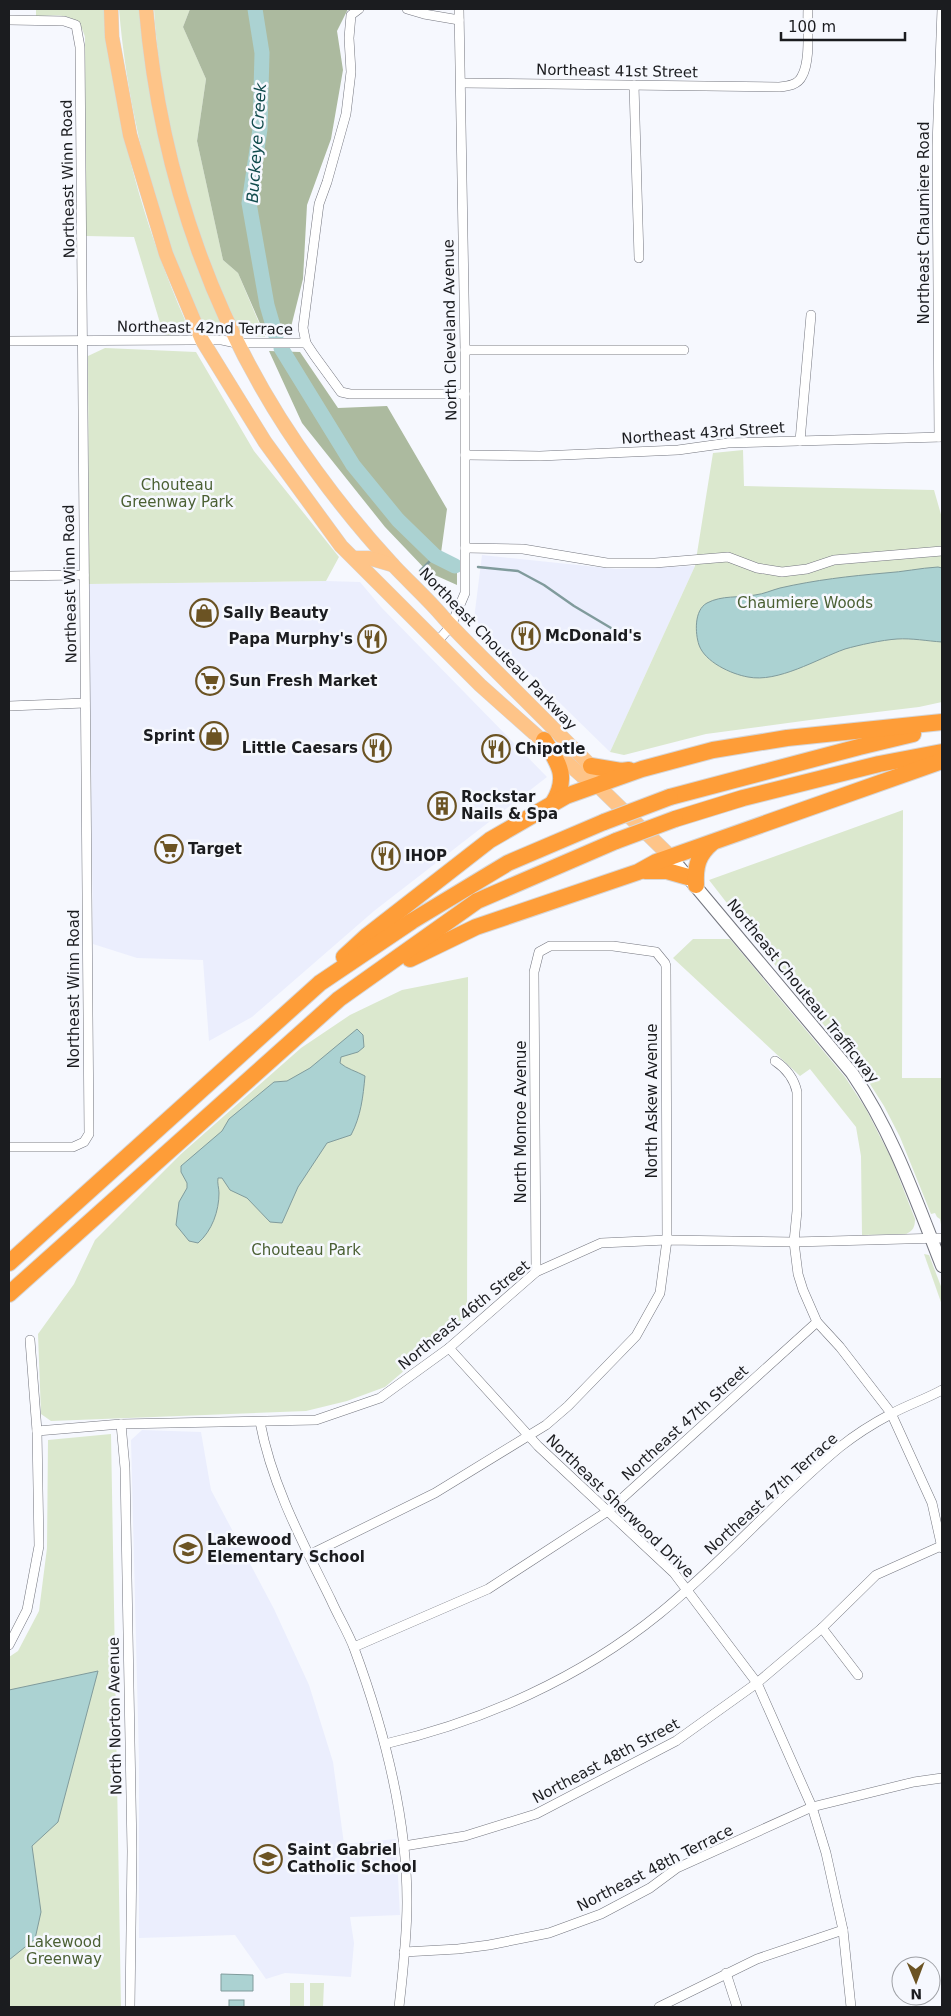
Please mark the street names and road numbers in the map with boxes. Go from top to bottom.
street label: Northeast 41st Street [536,61,698,81]
street label: Northeast Winn Road [58,99,78,259]
street label: Northeast Chaumiere Road [915,122,933,325]
street label: North Cleveland Avenue [439,239,461,421]
street label: Northeast 42nd Terrace [117,317,293,339]
street label: Northeast 43rd Street [621,418,785,448]
street label: Northeast Winn Road [60,504,80,664]
street label: Northeast Chouteau Parkway [416,564,581,734]
street label: Northeast Chouteau Trafficway [723,895,883,1087]
street label: Northeast Winn Road [65,910,83,1068]
street label: North Askew Avenue [643,1024,661,1178]
street label: North Monroe Avenue [512,1040,530,1204]
street label: Northeast 46th Street [395,1256,533,1373]
street label: Northeast 47th Street [618,1361,752,1484]
street label: Northeast 47th Terrace [701,1430,841,1558]
street label: Northeast Sherwood Drive [542,1431,698,1581]
street label: North Norton Avenue [105,1637,125,1795]
street label: Northeast 48th Street [530,1715,683,1807]
street label: Northeast 48th Terrace [574,1821,736,1915]

